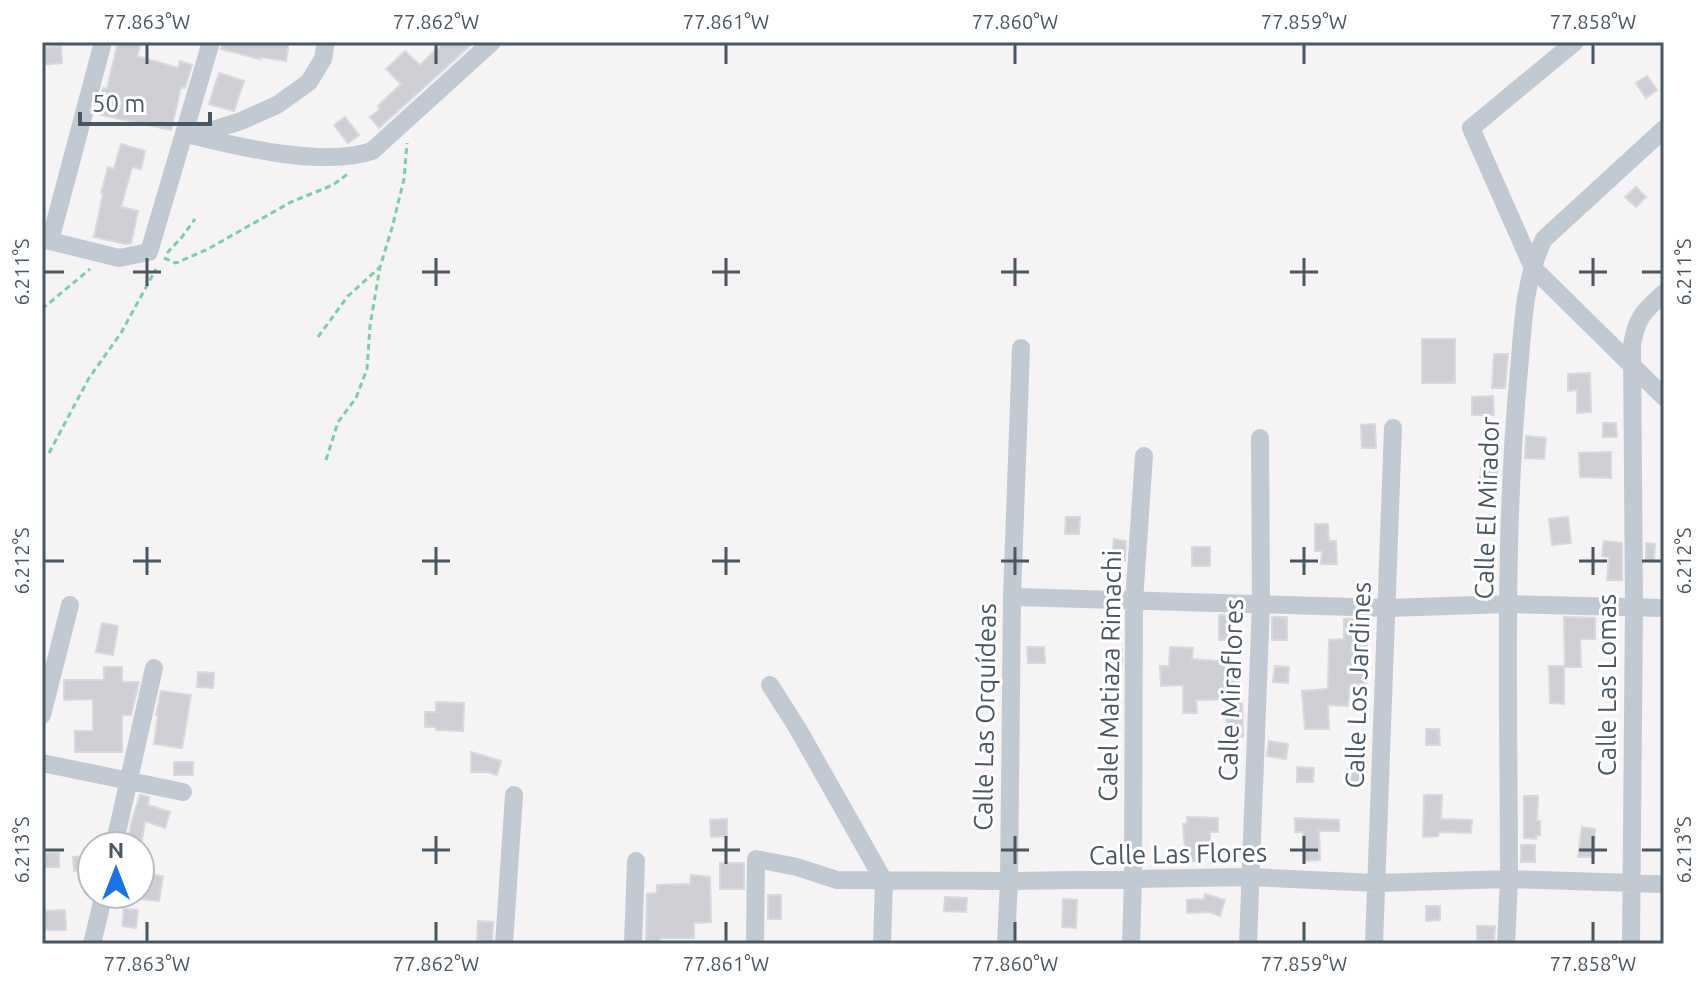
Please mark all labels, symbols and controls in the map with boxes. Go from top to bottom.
text: 77.863°W [104,10,190,33]
text: 77.862°W [393,10,479,33]
text: 77.861°W [683,10,769,33]
text: 77.860°W [972,10,1058,33]
text: 77.859°W [1261,10,1347,33]
text: 77.858°W [1550,10,1636,33]
scale bar [80,76,210,126]
text: 50 m [92,90,145,117]
text: 6.211°S [10,239,33,305]
text: 6.211°S [1672,239,1695,305]
street label: Calle El Mirador [1469,416,1504,600]
text: 6.212°S [10,528,33,594]
text: 6.212°S [1672,528,1695,594]
street label: Calel Matiaza Rimachi [1093,550,1126,802]
street label: Calle Los Jardines [1339,581,1376,789]
street label: Calle Las Lomas [1592,594,1621,776]
street label: Calle Miraflores [1213,598,1248,782]
street label: Calle Las Orquídeas [968,603,1001,831]
text: 6.213°S [10,817,33,883]
text: 6.213°S [1672,817,1695,883]
north arrow [76,830,156,910]
text: N [108,837,124,862]
street label: Calle Las Flores [1089,837,1267,870]
text: 77.863°W [104,952,190,975]
text: 77.862°W [393,952,479,975]
text: 77.861°W [683,952,769,975]
text: 77.860°W [972,952,1058,975]
text: 77.859°W [1261,952,1347,975]
text: 77.858°W [1550,952,1636,975]

